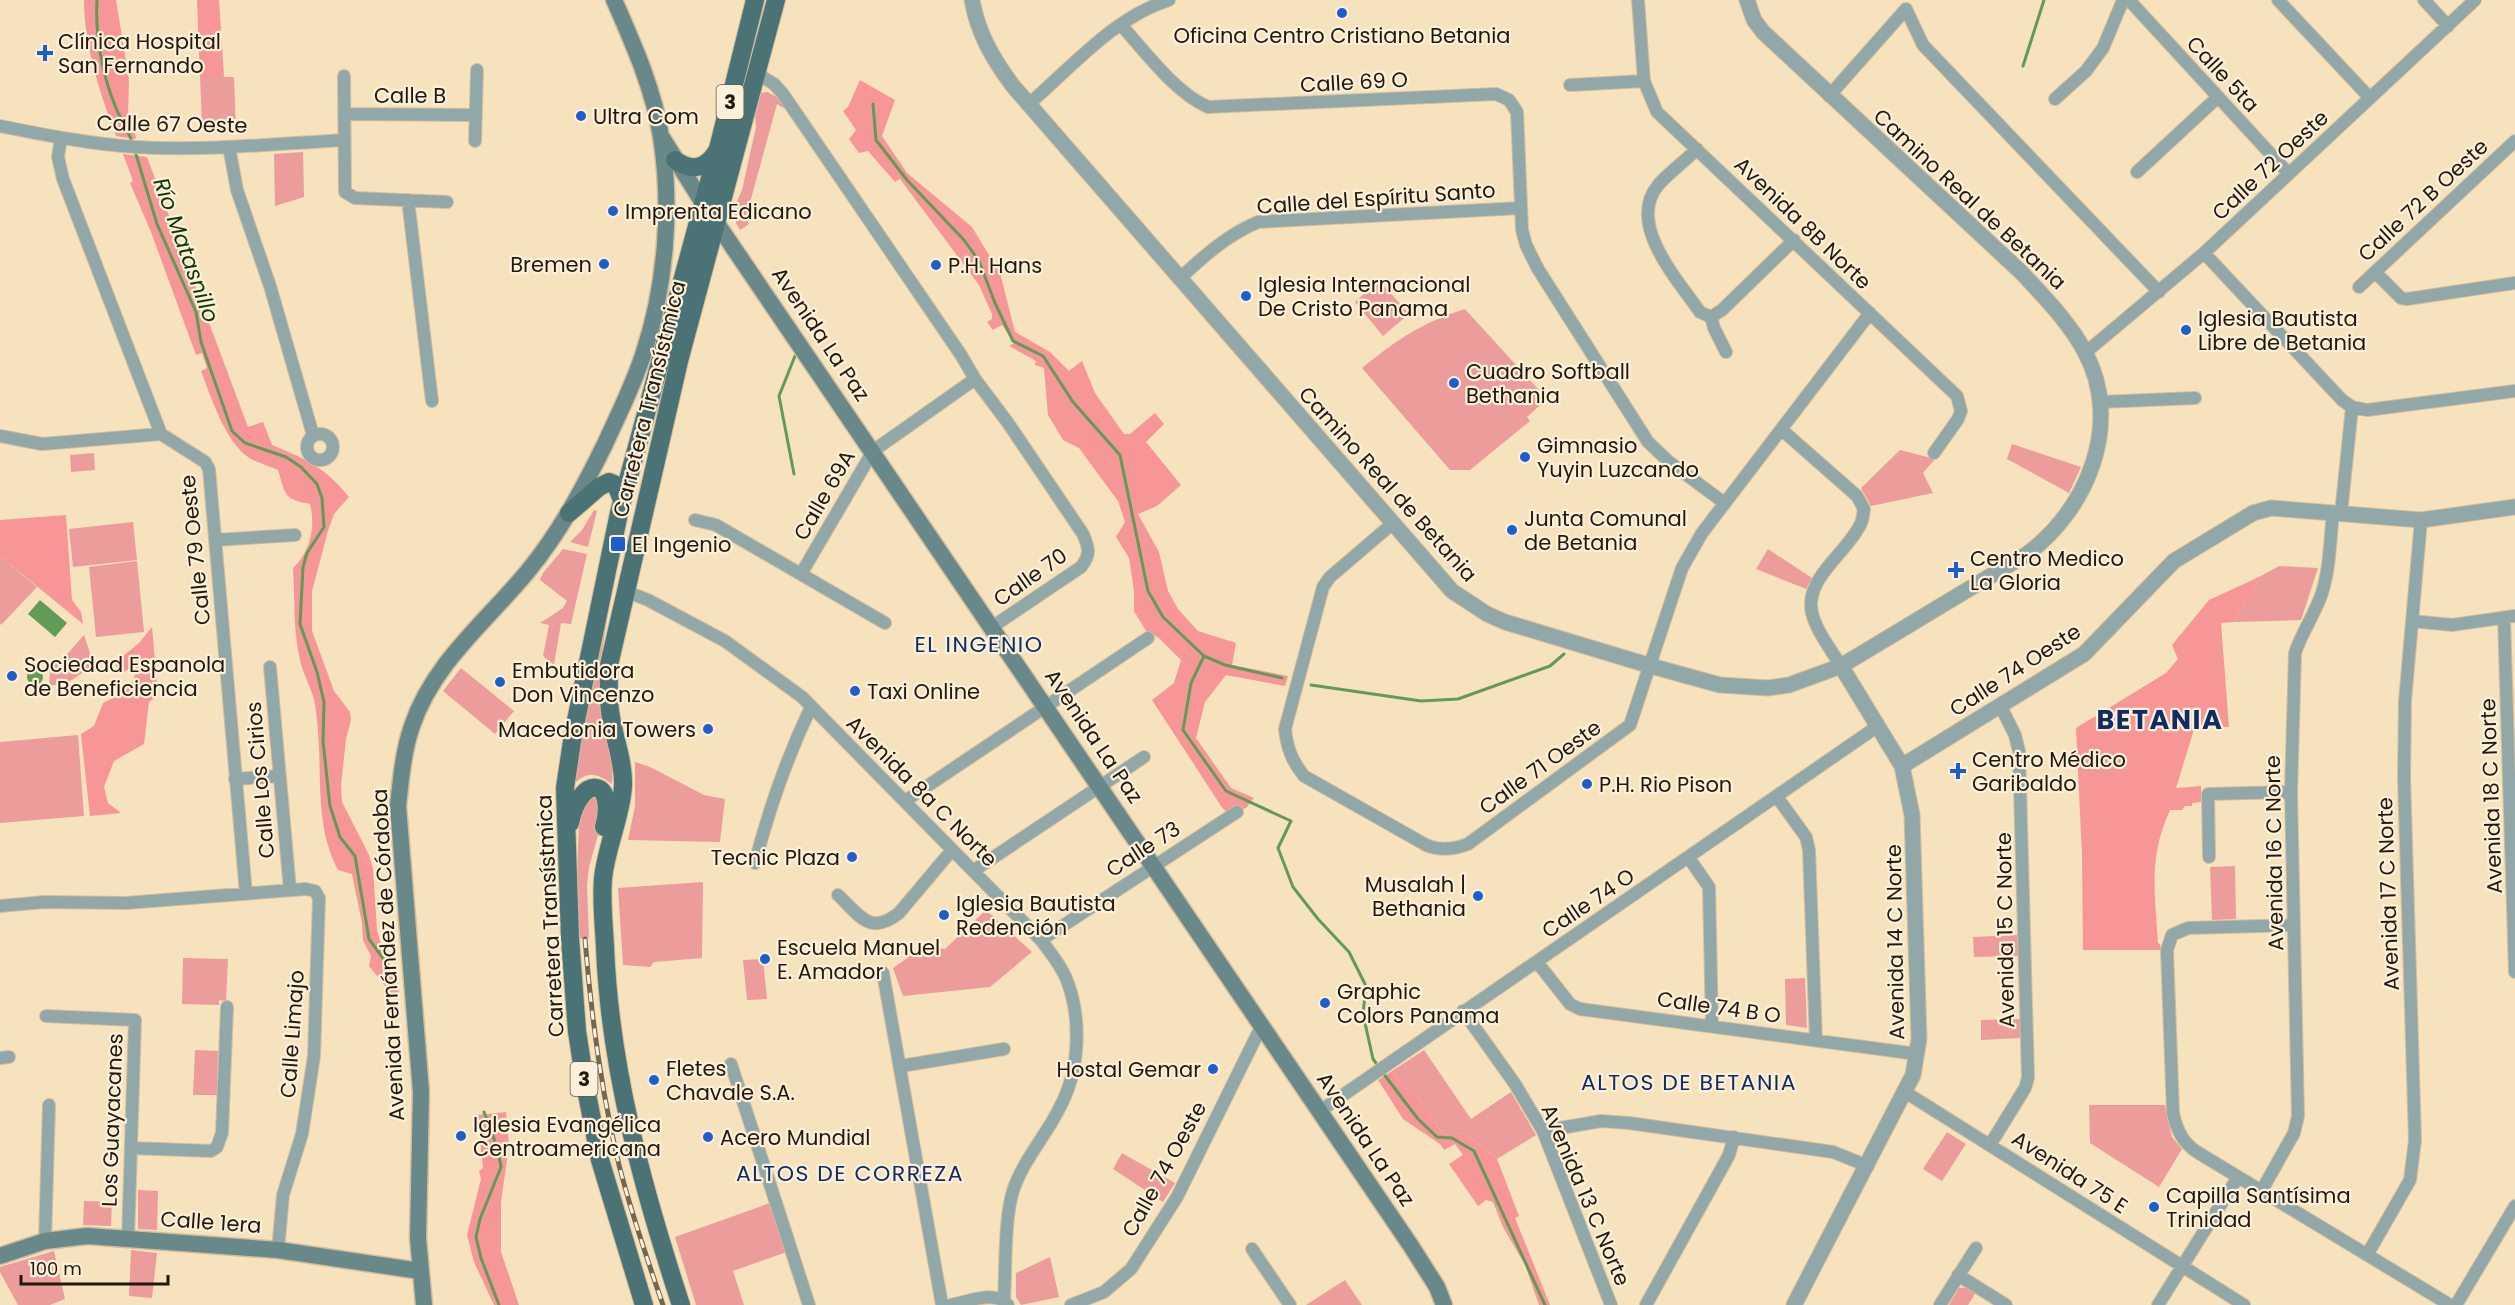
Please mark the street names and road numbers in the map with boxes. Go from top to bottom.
street label: Calle 5ta [2180,30,2266,118]
street label: Calle 69 O [1299,65,1409,99]
street label: Calle B [374,81,446,110]
road number: 3 [716,85,744,119]
street label: Camino Real de Betania [1867,102,2073,296]
street label: Calle 72 Oeste [2205,103,2335,227]
street label: Calle 67 Oeste [96,108,248,140]
street label: Calle 72 B Oeste [2352,132,2494,268]
street label: Avenida 8B Norte [1728,150,1878,296]
street label: Calle del Espíritu Santo [1256,175,1496,221]
street label: Avenida La Paz [765,261,877,407]
street label: Carretera Transístmica [606,278,692,520]
street label: Camino Real de Betania [1292,380,1484,588]
street label: Calle 69A [786,444,862,546]
street label: Calle 79 Oeste [173,473,217,627]
street label: Calle 70 [987,541,1073,613]
street label: Calle 74 Oeste [1944,617,2086,723]
street label: Avenida La Paz [1038,663,1150,809]
street label: Avenida 18 C Norte [2473,698,2509,894]
street label: Calle Los Cirios [239,700,281,860]
street label: Avenida 8a C Norte [840,709,1004,873]
street label: Calle 71 Oeste [1473,713,1607,821]
street label: Avenida 16 C Norte [2258,755,2290,951]
street label: Avenida Fernández de Córdoba [365,788,411,1122]
street label: Carretera Transístmica [529,794,571,1038]
street label: Avenida 17 C Norte [2370,797,2406,991]
street label: Calle 73 [1100,814,1186,884]
street label: Avenida 15 C Norte [1989,832,2021,1028]
street label: Avenida 14 C Norte [1879,844,1911,1040]
street label: Calle 74 O [1536,861,1640,945]
street label: Calle Limajo [273,969,311,1099]
street label: Calle 74 B O [1655,984,1783,1030]
street label: Los Guayacanes [94,1033,130,1207]
road number: 3 [570,1062,598,1096]
street label: Avenida La Paz [1310,1066,1422,1212]
street label: Calle 74 Oeste [1115,1096,1213,1242]
street label: Avenida 13 C Norte [1535,1100,1637,1290]
street label: Avenida 75 E [2007,1124,2133,1220]
street label: Calle 1era [160,1204,262,1240]

